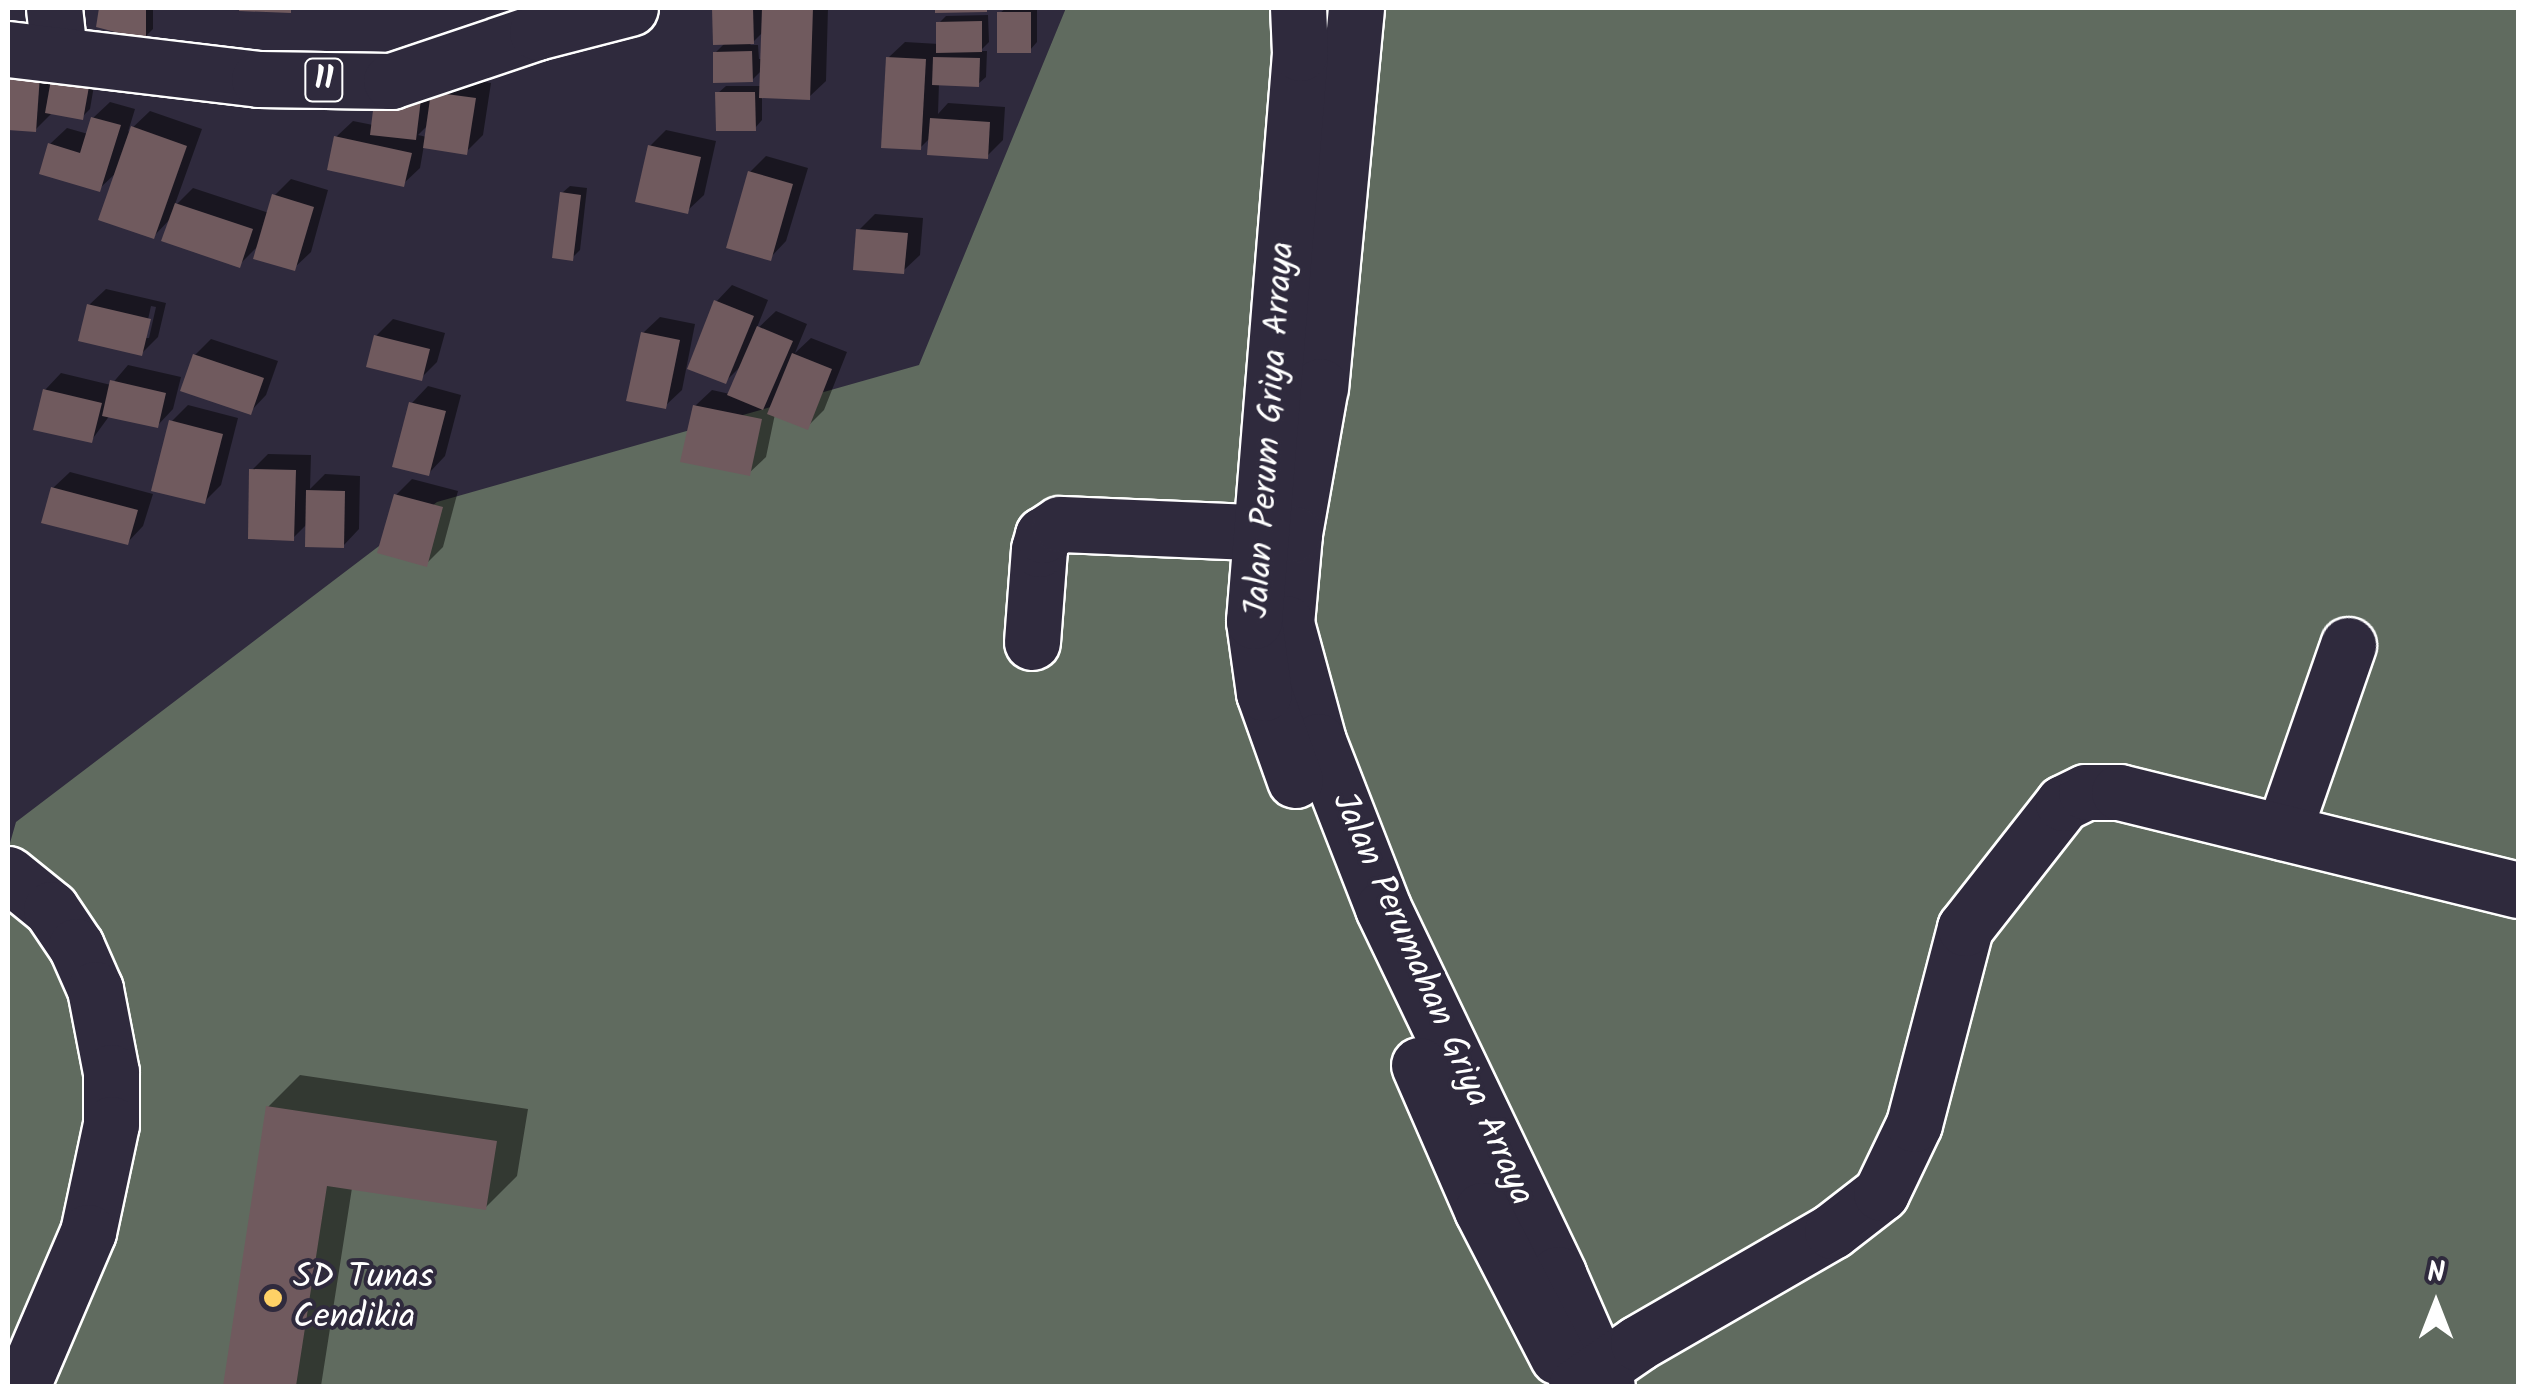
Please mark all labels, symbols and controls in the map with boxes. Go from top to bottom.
road number: 11 [304,53,344,107]
street label: Jalan Perum Griya Arraya [1237,240,1305,620]
street label: Jalan Perumahan Griya Arraya [1322,786,1542,1212]
text: N [2427,1251,2445,1296]
north arrow [2386,1254,2486,1354]
place label: SD Tunas Cendikia [293,1257,434,1339]
marker: SD Tunas Cendikia [262,1287,284,1309]

